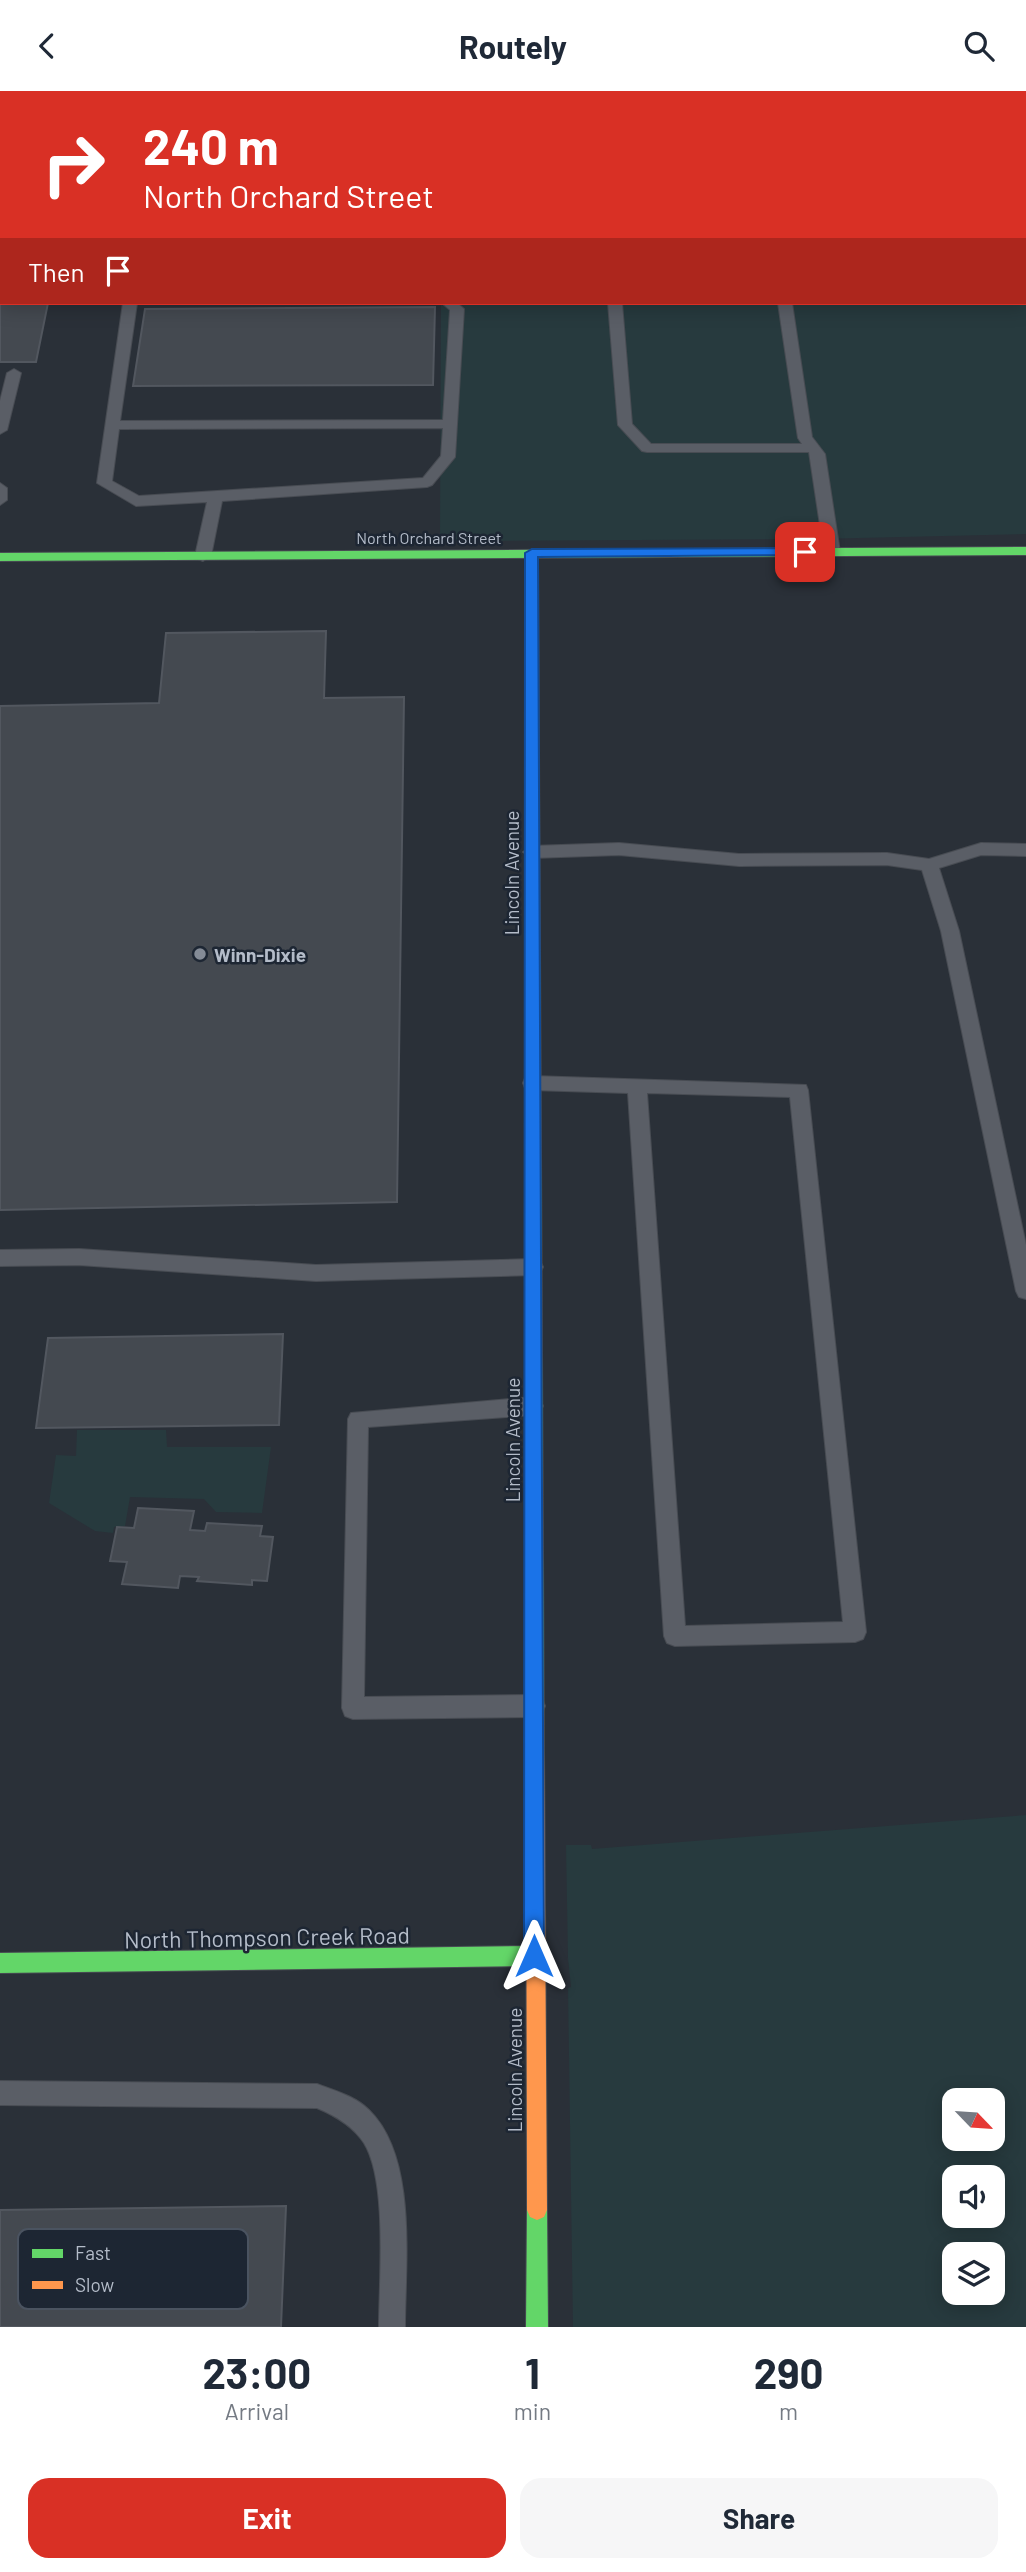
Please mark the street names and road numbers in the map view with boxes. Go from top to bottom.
street label: North Orchard Street [356,528,502,547]
street label: Lincoln Avenue [500,811,523,935]
street label: Lincoln Avenue [501,1378,524,1502]
street label: North Thompson Creek Road [124,1921,410,1953]
street label: Lincoln Avenue [503,2008,526,2132]

